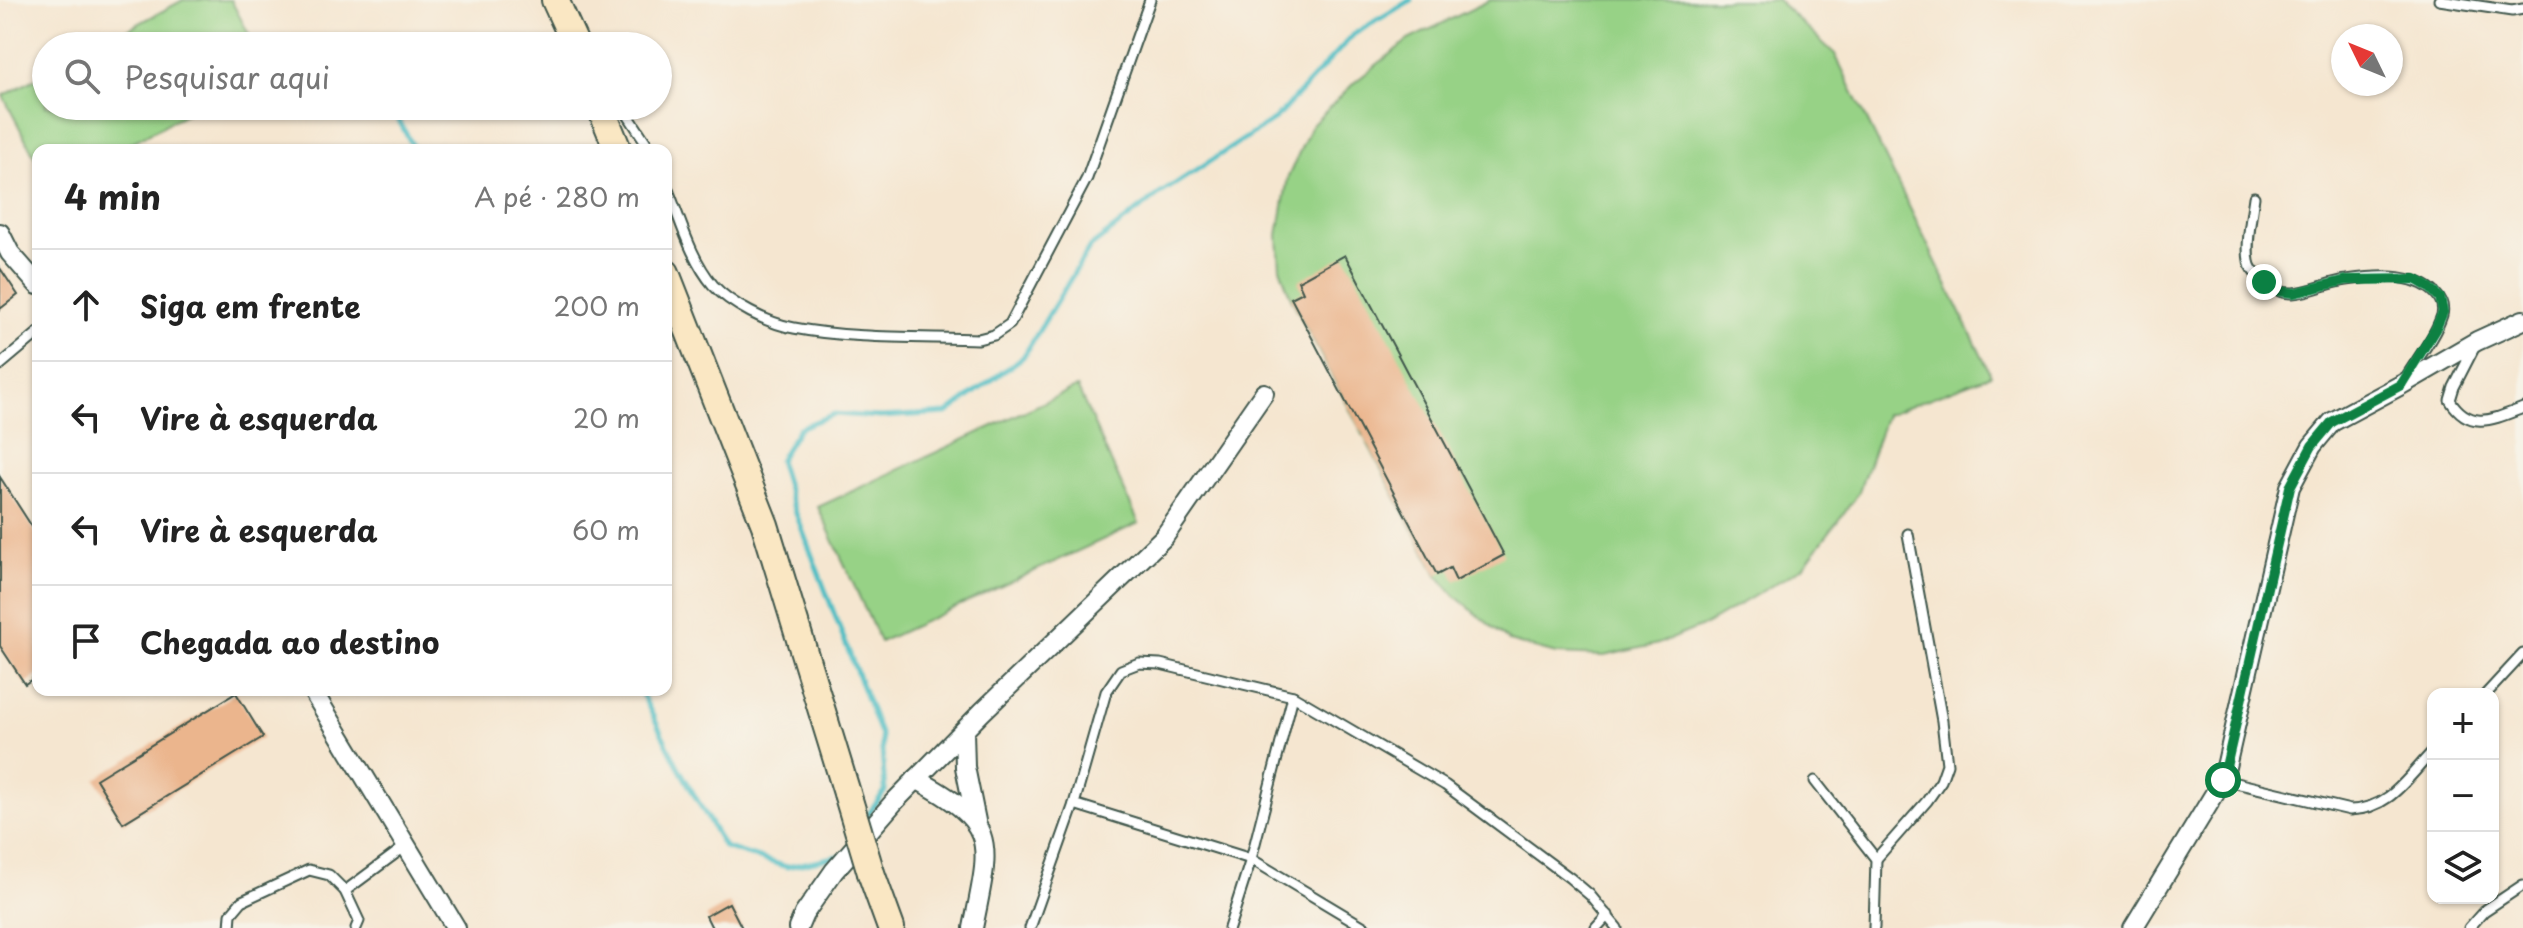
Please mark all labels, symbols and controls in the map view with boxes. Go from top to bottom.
north arrow [2331,24,2403,96]
search box [32,32,672,120]
icon: search [60,54,104,98]
text: Pesquisar aqui [124,54,330,99]
text: 4 min [64,170,161,222]
text: A pé · 280 m [474,177,640,216]
route end [2246,264,2282,300]
icon: ahead [64,283,108,327]
text: Siga em frente [140,283,361,328]
text: 200 m [553,286,640,325]
icon: left [64,395,108,439]
text: Vire à esquerda [140,395,378,440]
text: 20 m [573,398,640,437]
icon: left [64,507,108,551]
text: Vire à esquerda [140,507,378,552]
text: 60 m [572,510,640,549]
icon: arrive [64,619,108,663]
text: Chegada ao destino [140,619,439,664]
map controls [2427,688,2499,904]
button: + [2427,688,2499,760]
button: − [2427,760,2499,832]
route start [2205,762,2241,798]
button: layers [2427,832,2499,904]

